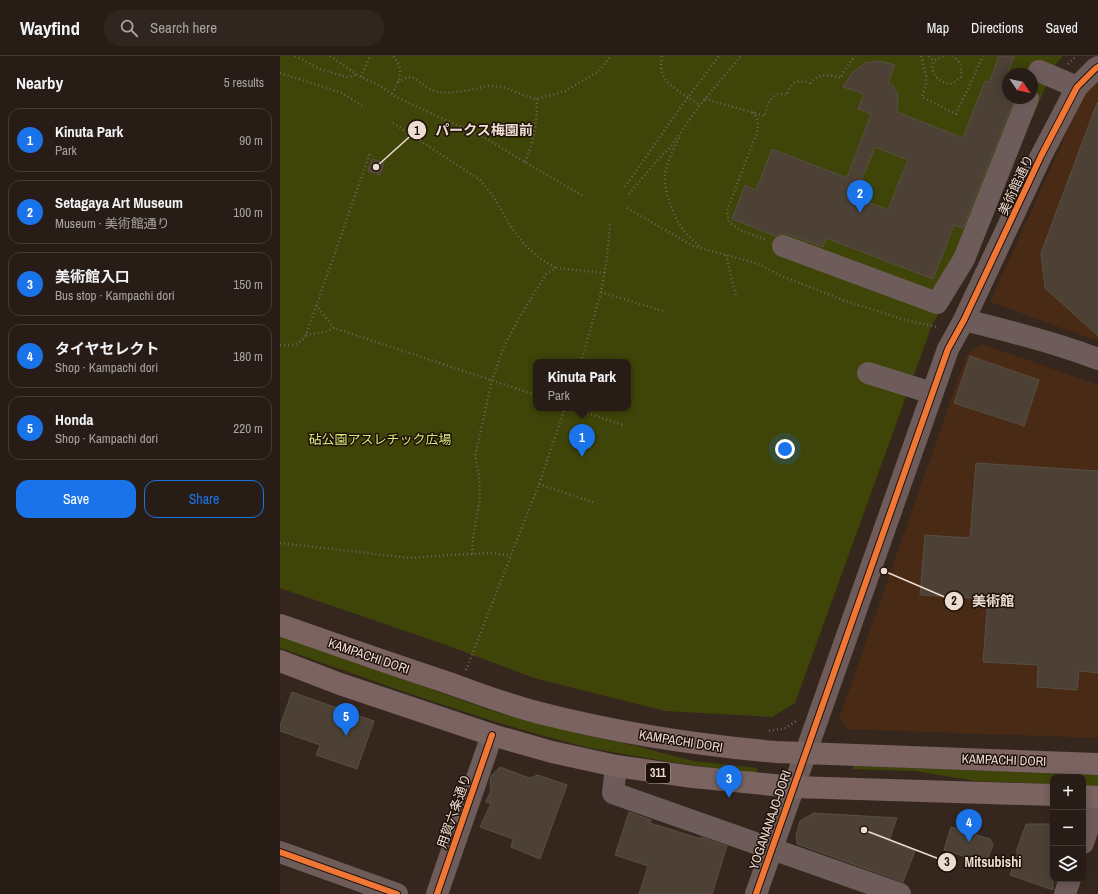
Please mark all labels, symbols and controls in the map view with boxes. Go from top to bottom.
search box [104,10,384,46]
text: Wayfind [20,15,80,41]
icon: search [118,17,140,39]
text: Search here [150,17,217,38]
text: Map [927,19,949,37]
text: Directions [971,19,1023,37]
text: Saved [1045,19,1078,37]
north arrow [1002,68,1038,104]
text: Nearby [16,71,63,94]
text: 5 results [224,74,264,91]
callout: パークス梅園前 [407,117,541,143]
text: Kinuta Park [55,121,123,142]
text: パークス梅園前 [435,121,533,139]
text: 1 [414,123,420,139]
text: 1 [27,132,33,149]
text: 90 m [239,132,263,149]
text: Park [55,142,77,159]
street label: 美術館通り [995,152,1037,218]
pin: 2 [847,180,873,213]
text: Setagaya Art Museum [55,192,183,213]
text: 2 [27,204,33,221]
text: 100 m [233,204,263,221]
text: Museum · 美術館通り [55,215,170,232]
text: 美術館入口 [55,266,130,287]
text: 3 [27,276,33,293]
text: 150 m [233,276,263,293]
text: Bus stop · Kampachi dori [55,287,175,304]
text: タイヤセレクト [55,338,160,359]
text: 4 [27,348,33,365]
text: 180 m [233,348,263,365]
text: Shop · Kampachi dori [55,359,158,376]
popup [533,359,631,411]
text: Kinuta Park [548,366,616,387]
text: Park [548,387,570,404]
text: Honda [55,409,93,430]
text: 5 [27,420,33,437]
text: 220 m [233,420,263,437]
pin: 1 [569,424,595,457]
text: Shop · Kampachi dori [55,430,158,447]
park label: 砧公園アスレチック広場 [308,431,452,448]
your location [775,439,795,459]
button: Save [16,480,136,518]
button: Share [144,480,264,518]
callout: 美術館 [944,588,1022,614]
text: 美術館 [972,592,1014,610]
text: 2 [951,593,957,609]
street label: KAMPACHI DORI [326,634,412,678]
pin: 5 [333,703,359,736]
street label: KAMPACHI DORI [638,726,724,756]
street label: KAMPACHI DORI [961,750,1047,770]
road number: 311 [646,763,670,783]
pin: 3 [716,765,742,798]
street label: YOGANANAJO-DORI [745,768,795,872]
street label: 用賀六条通り [433,771,475,851]
map controls [1050,774,1086,882]
button: + [1050,774,1086,810]
pin: 4 [956,809,982,842]
button: − [1050,810,1086,846]
button: layers [1050,846,1086,882]
callout: Mitsubishi [937,849,1030,875]
text: Mitsubishi [965,853,1021,871]
text: 3 [944,854,950,870]

